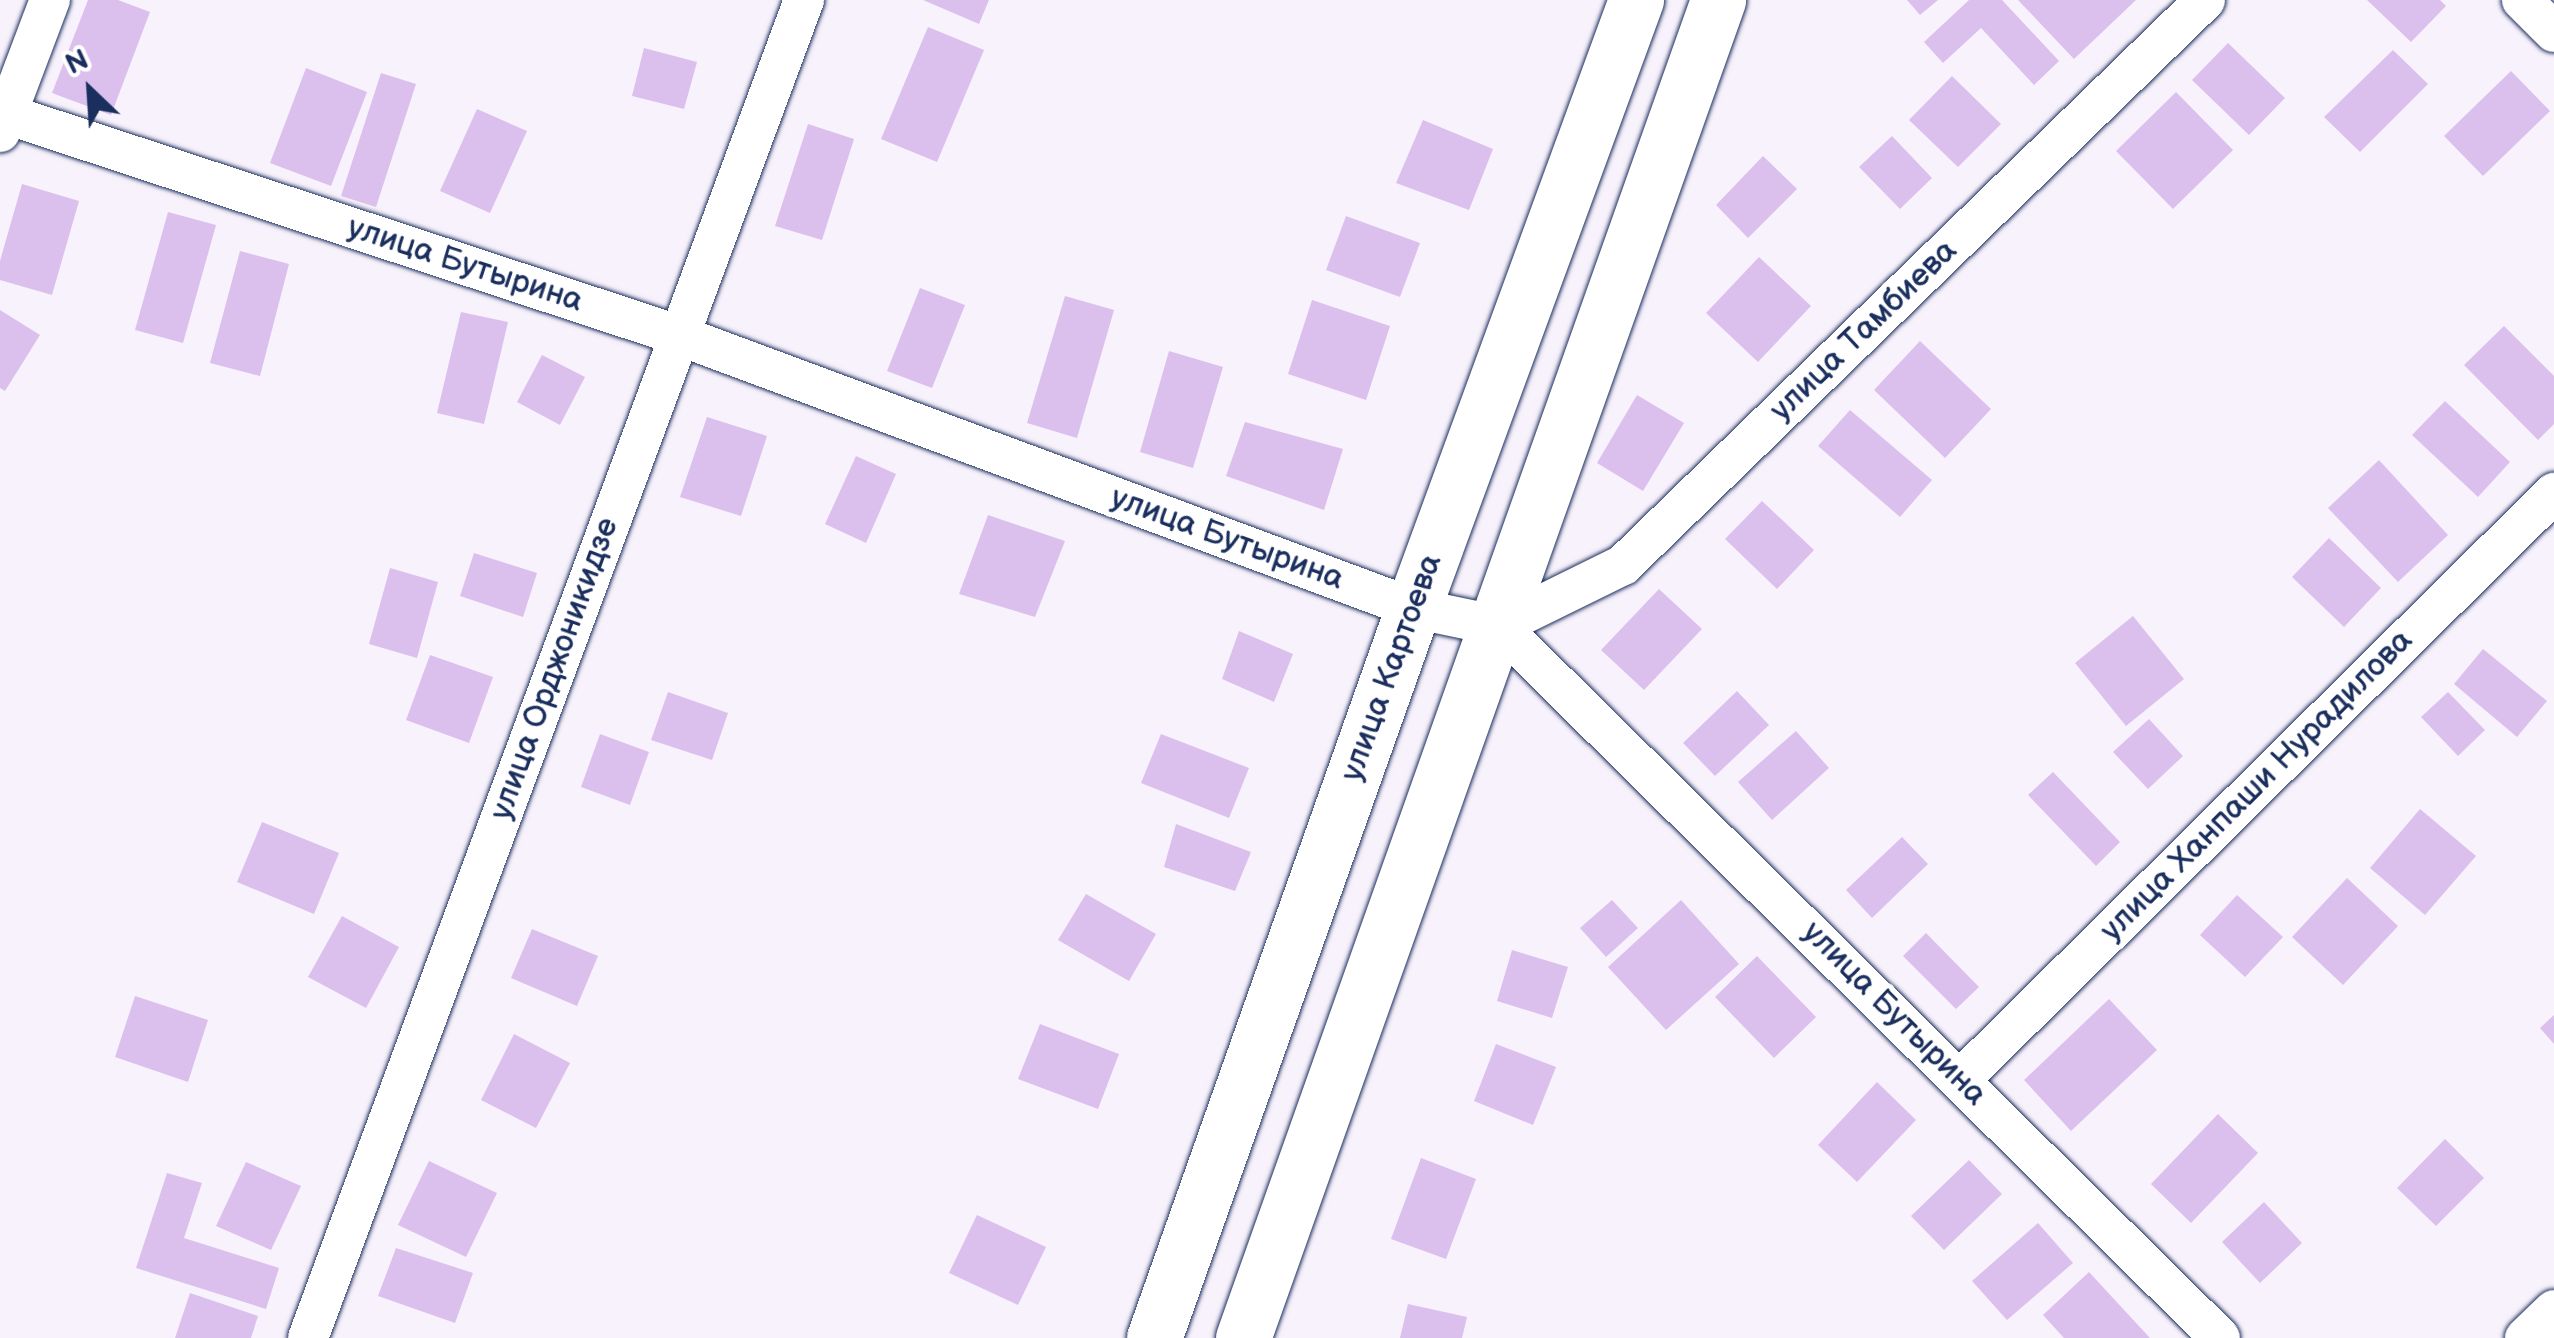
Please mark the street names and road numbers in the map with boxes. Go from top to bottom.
street label: улица Бутырина [343,209,587,321]
street label: улица Тамбиева [1763,232,1965,430]
street label: улица Бутырина [1105,479,1349,599]
street label: улица Орджоникидзе [482,513,628,825]
street label: улица Картоева [1333,549,1451,787]
street label: улица Ханпаши Нурадилова [2093,622,2421,950]
street label: улица Бутырина [1794,914,1994,1114]

